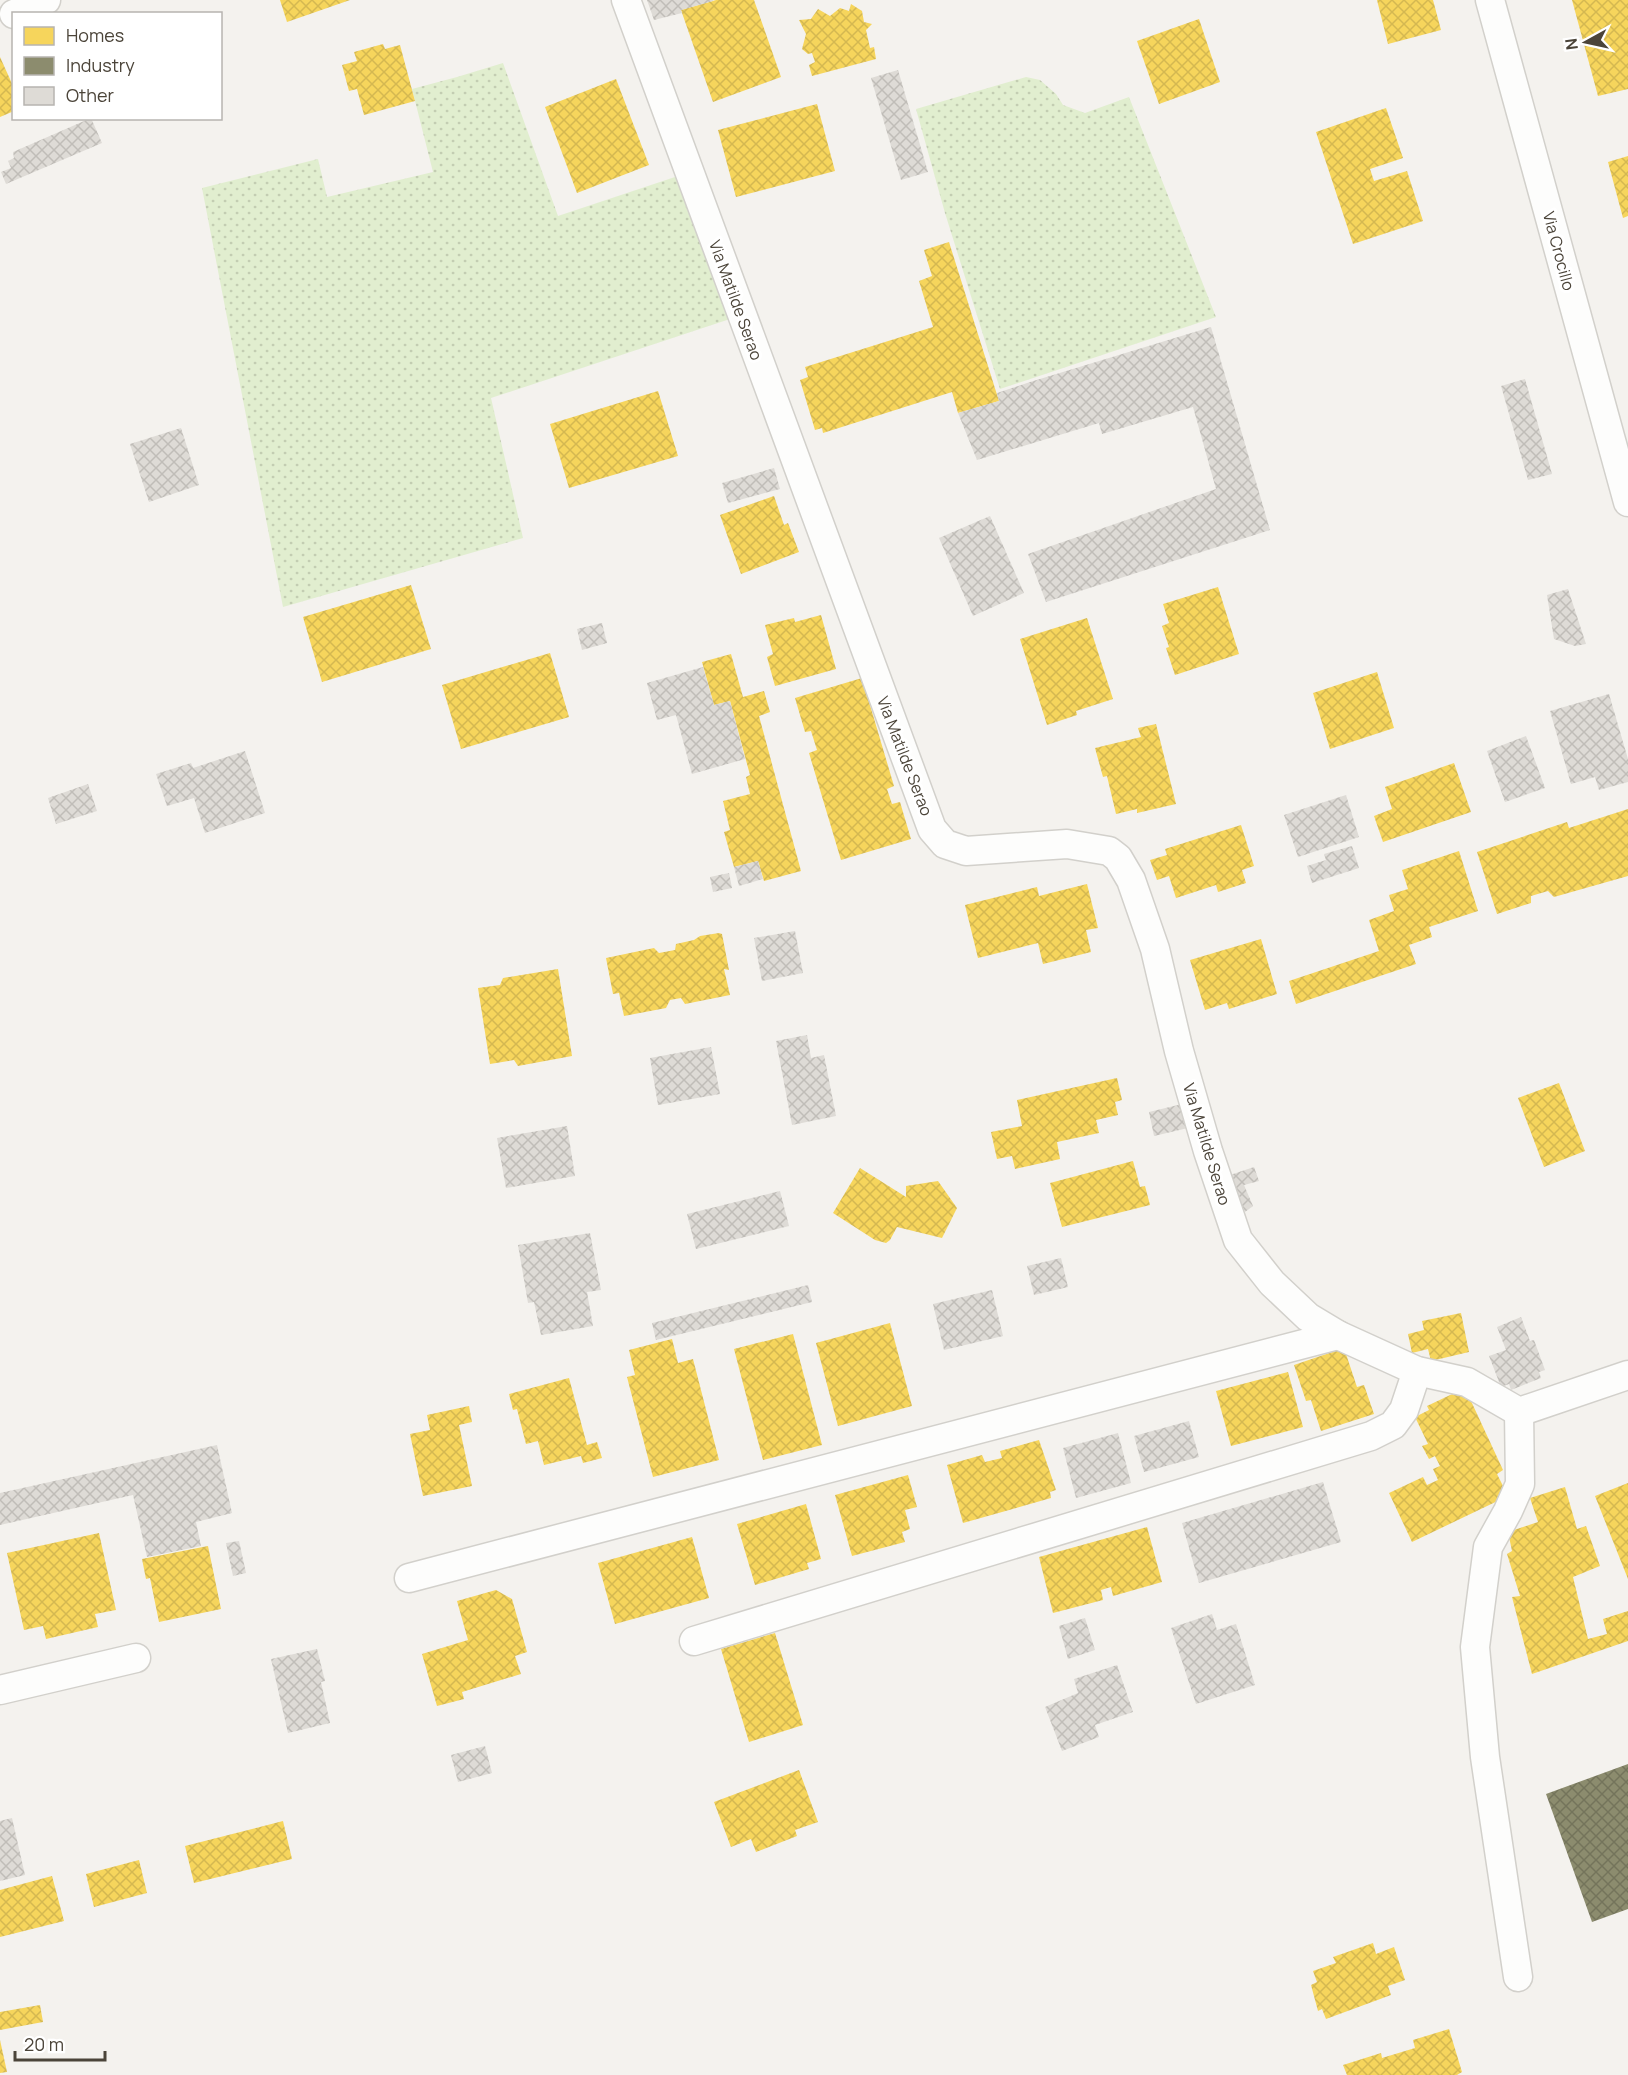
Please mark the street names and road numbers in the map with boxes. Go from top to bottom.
street label: Via Crocillo [1538,209,1580,293]
street label: Via Matilde Serao [704,237,768,363]
street label: Via Matilde Serao [872,693,938,819]
street label: Via Matilde Serao [1178,1080,1236,1208]

